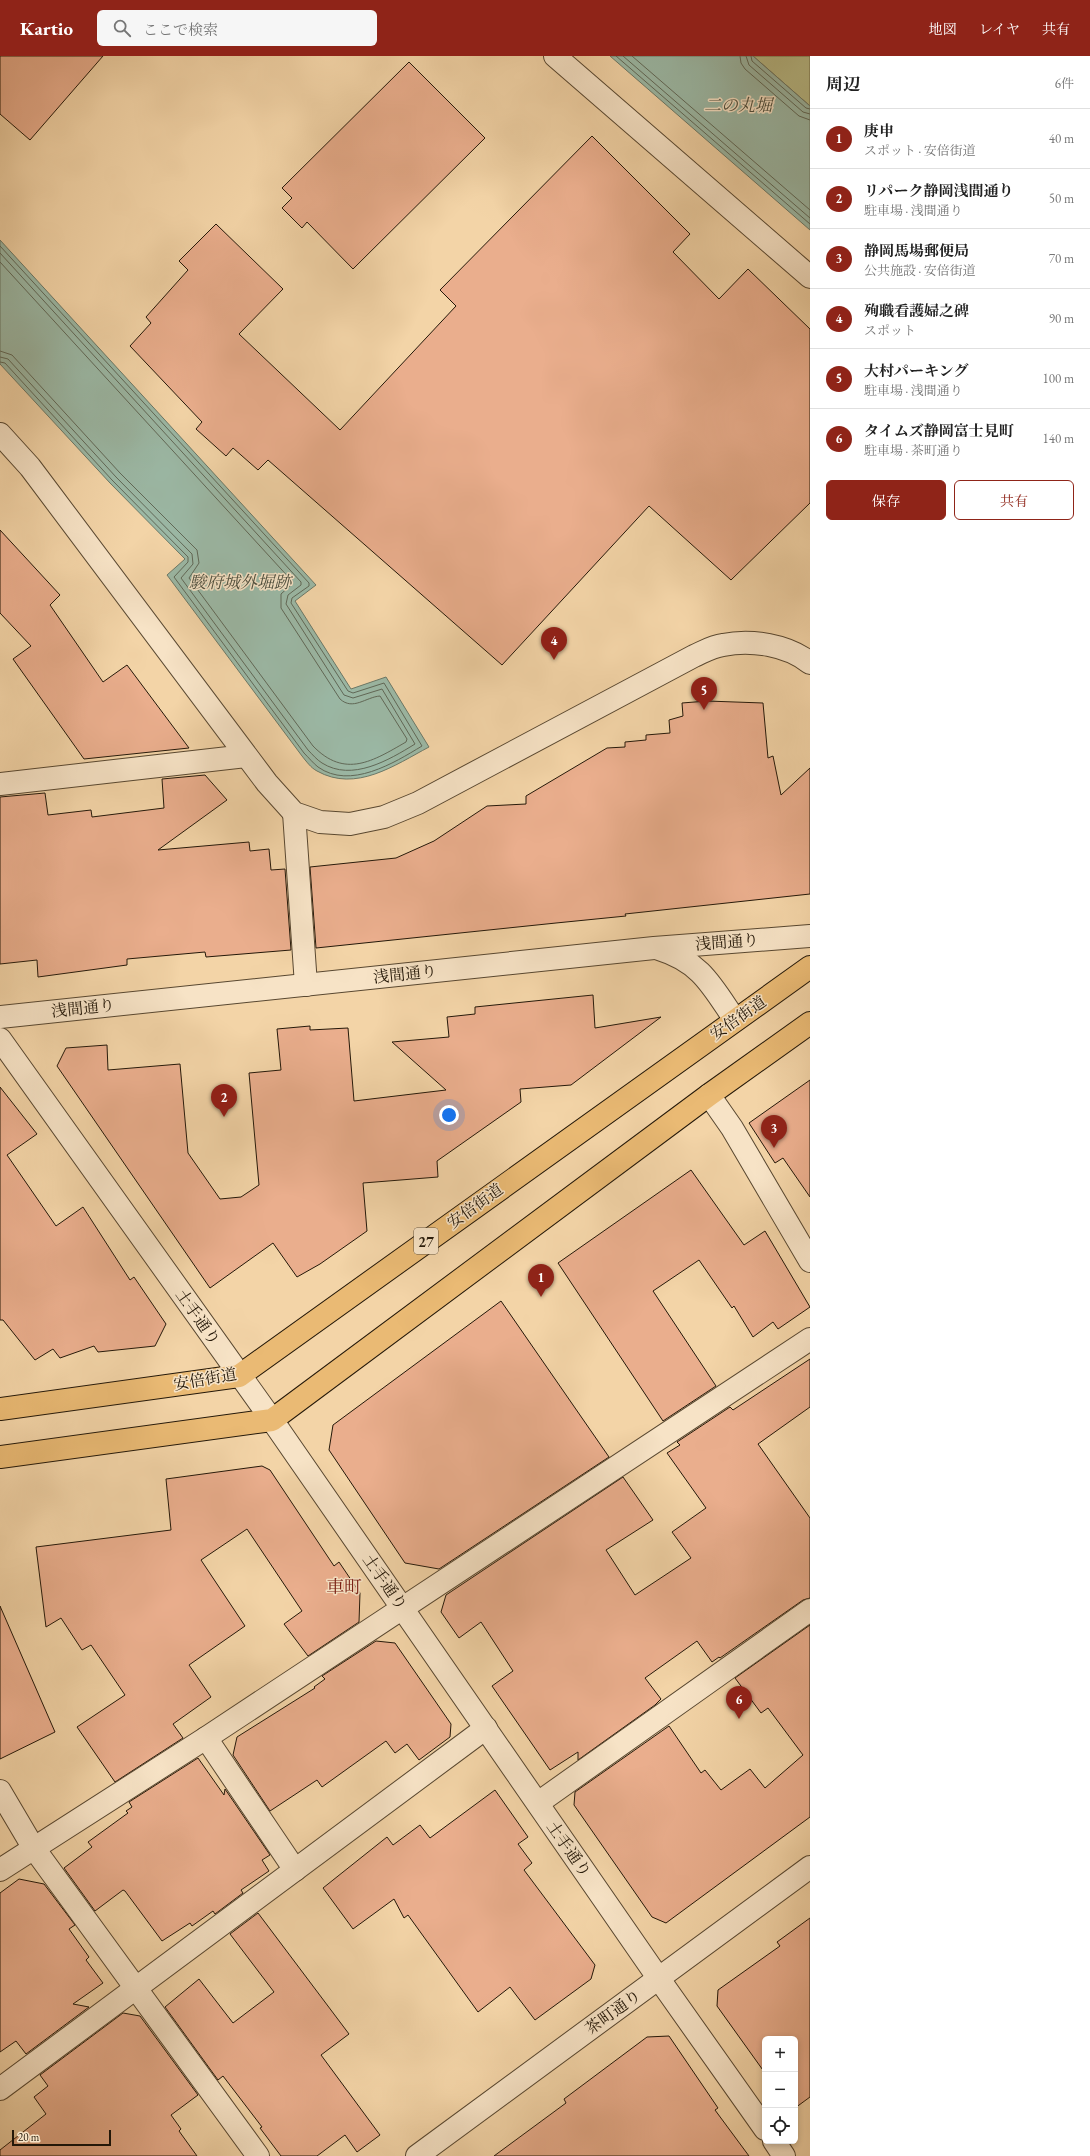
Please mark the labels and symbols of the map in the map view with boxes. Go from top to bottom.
water label: 二の丸堀 [704,94,775,116]
water label: 駿府城外堀跡 [189,571,294,593]
pin: 4 [541,627,567,660]
pin: 5 [691,677,717,710]
street label: 浅間通り [694,929,760,955]
street label: 浅間通り [372,960,438,988]
street label: 安倍街道 [706,991,770,1045]
street label: 浅間通り [50,994,116,1022]
pin: 2 [211,1084,237,1117]
your location [439,1105,459,1125]
pin: 3 [761,1115,787,1148]
street label: 安倍街道 [443,1179,507,1233]
road number: 27 [414,1228,438,1254]
pin: 1 [528,1264,554,1297]
street label: 土手通り [171,1285,225,1349]
street label: 安倍街道 [172,1363,238,1395]
street label: 土手通り [358,1550,412,1614]
district label: 車町 [326,1575,362,1598]
pin: 6 [726,1686,752,1719]
street label: 土手通り [542,1817,596,1881]
street label: 茶町通り [581,1985,645,2039]
scale bar [12,2128,111,2147]

